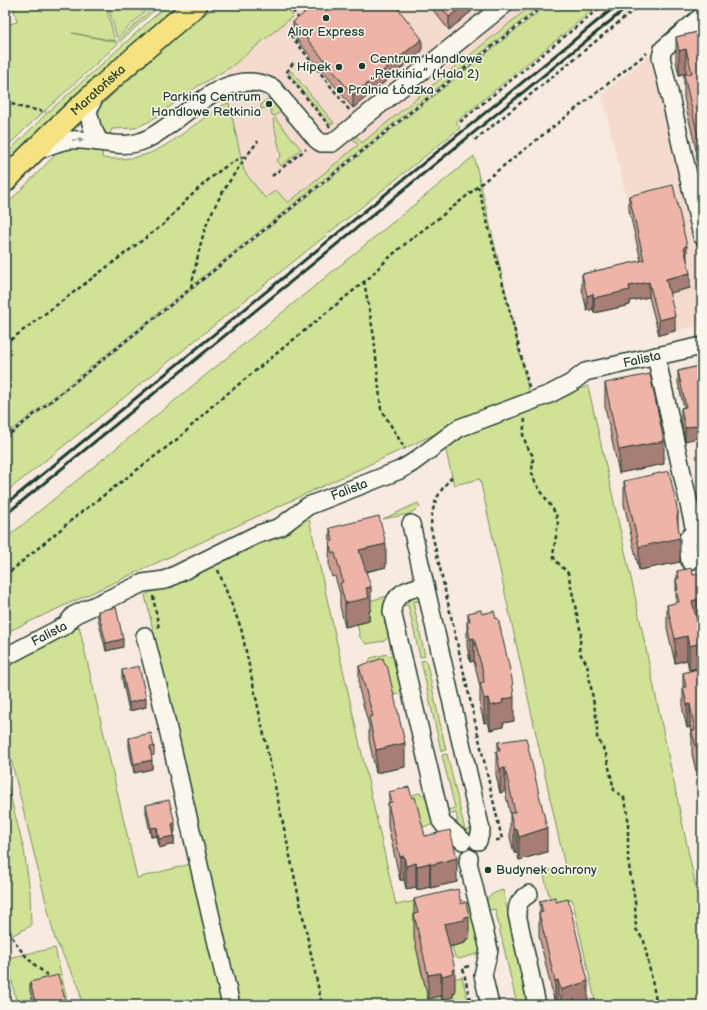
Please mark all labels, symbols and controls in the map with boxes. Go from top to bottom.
marker: Alior Express [321,13,331,23]
place label: Alior Express [288,24,365,40]
place label: Centrum Handlowe „Retkinia” (Hala 2) [370,51,483,82]
place label: Hipek [297,59,332,75]
street label: Maratońska [67,61,129,119]
marker: Centrum Handlowe „Retkinia” (Hala 2) [357,61,367,71]
marker: Hipek [334,62,344,72]
place label: Pralnia Łódzka [348,82,434,98]
marker: Pralnia Łódzka [335,85,345,95]
place label: Parking Centrum Handlowe Retkinia [151,89,261,120]
marker: Parking Centrum Handlowe Retkinia [264,99,274,109]
one-way arrow [72,137,85,143]
street label: Falista [622,347,662,371]
street label: Falista [329,475,370,504]
street label: Falista [29,618,70,650]
place label: Budynek ochrony [496,862,597,878]
marker: Budynek ochrony [483,865,493,875]

